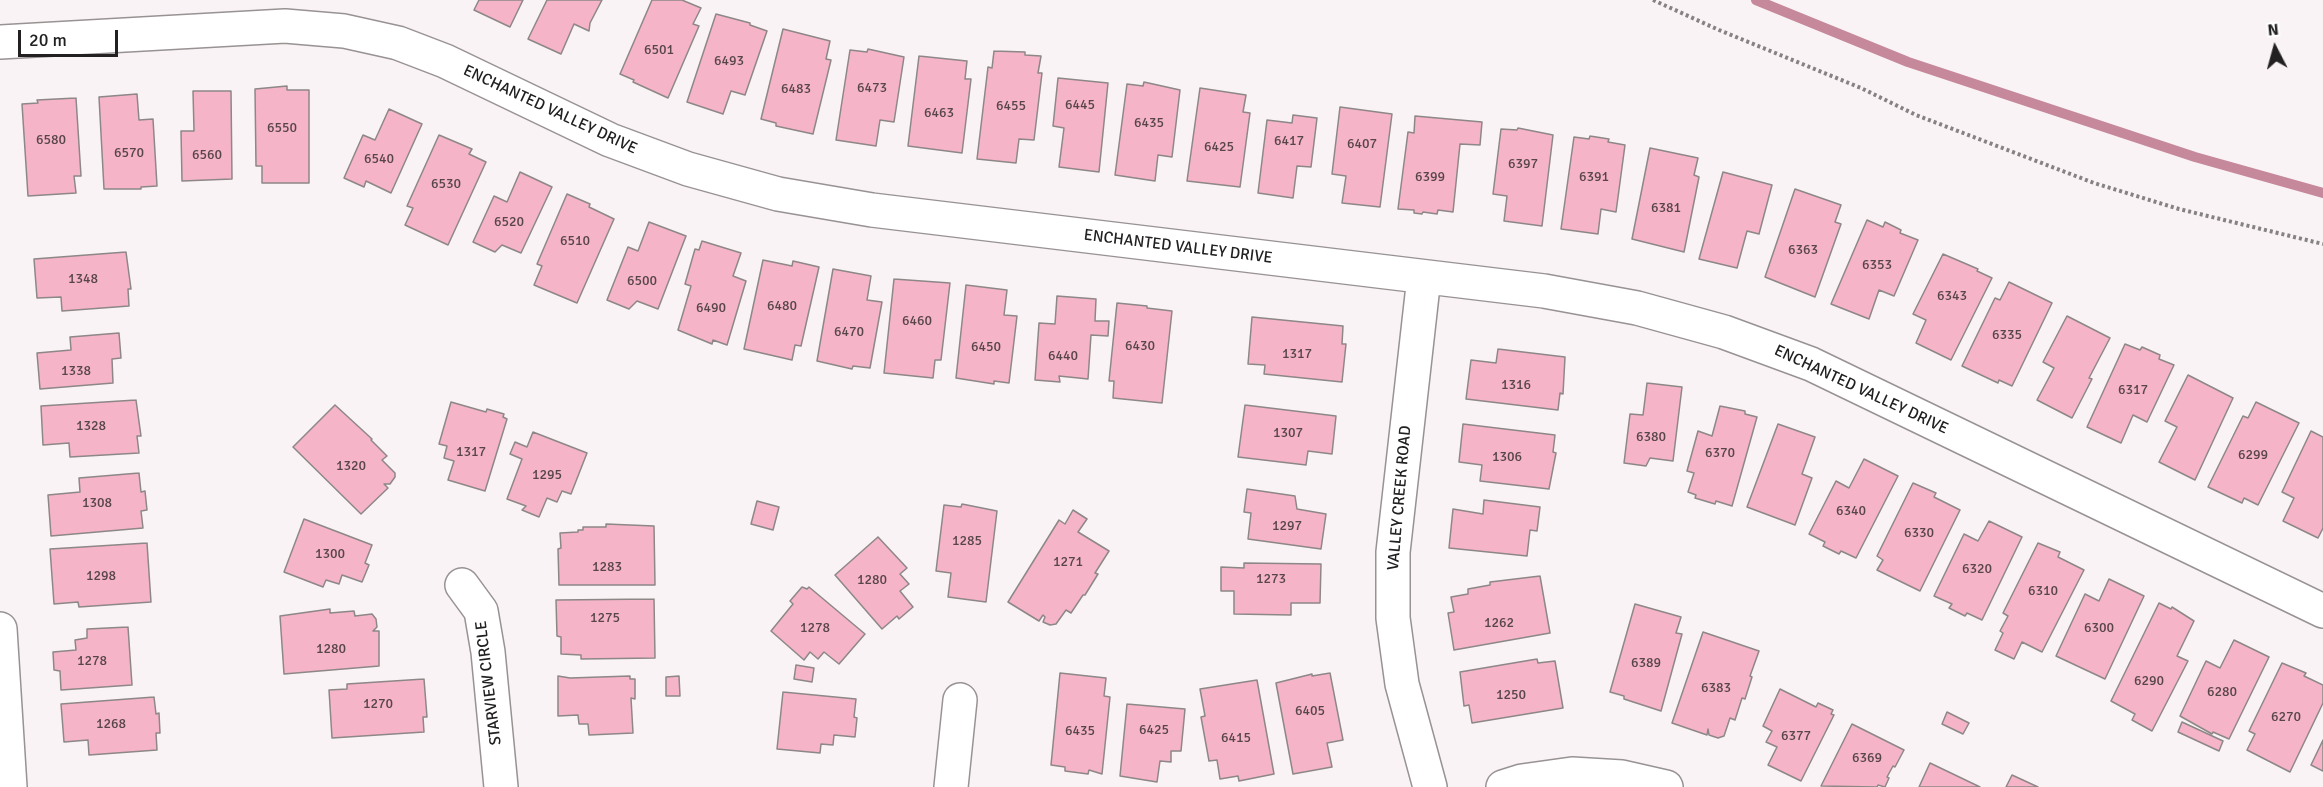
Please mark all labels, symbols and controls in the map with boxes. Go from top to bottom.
scale bar [21,18,122,56]
north arrow [2245,18,2305,78]
text: N [2267,20,2280,41]
text: 20 m [29,29,67,51]
house number: 6501 [644,42,674,58]
house number: 6493 [714,53,744,69]
street label: ENCHANTED VALLEY DRIVE [460,61,640,159]
house number: 6473 [857,80,887,96]
house number: 6483 [781,81,811,97]
house number: 6445 [1065,97,1095,113]
house number: 6455 [996,98,1026,114]
house number: 6463 [924,105,954,121]
house number: 6435 [1134,115,1164,131]
house number: 6550 [267,120,297,136]
house number: 6580 [36,132,66,148]
house number: 6417 [1274,133,1304,149]
house number: 6407 [1347,136,1377,152]
house number: 6425 [1204,139,1234,155]
house number: 6570 [114,145,144,161]
house number: 6560 [192,147,222,163]
house number: 6540 [364,151,394,167]
house number: 6397 [1508,156,1538,172]
house number: 6399 [1415,169,1445,185]
house number: 6391 [1579,169,1609,185]
house number: 6530 [431,176,461,192]
house number: 6381 [1651,200,1681,216]
house number: 6520 [494,214,524,230]
street label: ENCHANTED VALLEY DRIVE [1083,226,1273,268]
house number: 6510 [560,233,590,249]
house number: 6363 [1788,242,1818,258]
house number: 6353 [1862,257,1892,273]
house number: 1348 [68,271,98,287]
house number: 6500 [627,273,657,289]
house number: 6343 [1937,288,1967,304]
house number: 6480 [767,298,797,314]
house number: 6490 [696,300,726,316]
house number: 6460 [902,313,932,329]
house number: 6470 [834,324,864,340]
house number: 6335 [1992,327,2022,343]
house number: 6430 [1125,338,1155,354]
house number: 6450 [971,339,1001,355]
street label: ENCHANTED VALLEY DRIVE [1771,341,1951,439]
house number: 1317 [1282,346,1312,362]
house number: 6440 [1048,348,1078,364]
house number: 1338 [61,363,91,379]
house number: 1316 [1501,377,1531,393]
house number: 6317 [2118,382,2148,398]
house number: 1328 [76,418,106,434]
house number: 1307 [1273,425,1303,441]
street label: VALLEY CREEK ROAD [1384,425,1416,571]
house number: 6380 [1636,429,1666,445]
house number: 1317 [456,444,486,460]
house number: 6370 [1705,445,1735,461]
house number: 6299 [2238,447,2268,463]
house number: 1306 [1492,449,1522,465]
house number: 1320 [336,458,366,474]
house number: 1295 [532,467,562,483]
house number: 1308 [82,495,112,511]
house number: 6340 [1836,503,1866,519]
house number: 1297 [1272,518,1302,534]
house number: 6330 [1904,525,1934,541]
house number: 1285 [952,533,982,549]
house number: 1300 [315,546,345,562]
house number: 1271 [1053,554,1083,570]
house number: 1283 [592,559,622,575]
house number: 6320 [1962,561,1992,577]
house number: 1298 [86,568,116,584]
house number: 1273 [1256,571,1286,587]
house number: 1280 [857,572,887,588]
house number: 6310 [2028,583,2058,599]
house number: 1275 [590,610,620,626]
house number: 1262 [1484,615,1514,631]
street label: STARVIEW CIRCLE [472,620,506,746]
house number: 1278 [800,620,830,636]
house number: 6300 [2084,620,2114,636]
house number: 1280 [316,641,346,657]
house number: 1278 [77,653,107,669]
house number: 6389 [1631,655,1661,671]
house number: 6290 [2134,673,2164,689]
house number: 6383 [1701,680,1731,696]
house number: 6280 [2207,684,2237,700]
house number: 1250 [1496,687,1526,703]
house number: 1270 [363,696,393,712]
house number: 6405 [1295,703,1325,719]
house number: 6270 [2271,709,2301,725]
house number: 1268 [96,716,126,732]
house number: 6425 [1139,722,1169,738]
house number: 6435 [1065,723,1095,739]
house number: 6377 [1781,728,1811,744]
house number: 6415 [1221,730,1251,746]
house number: 6369 [1852,750,1882,766]

